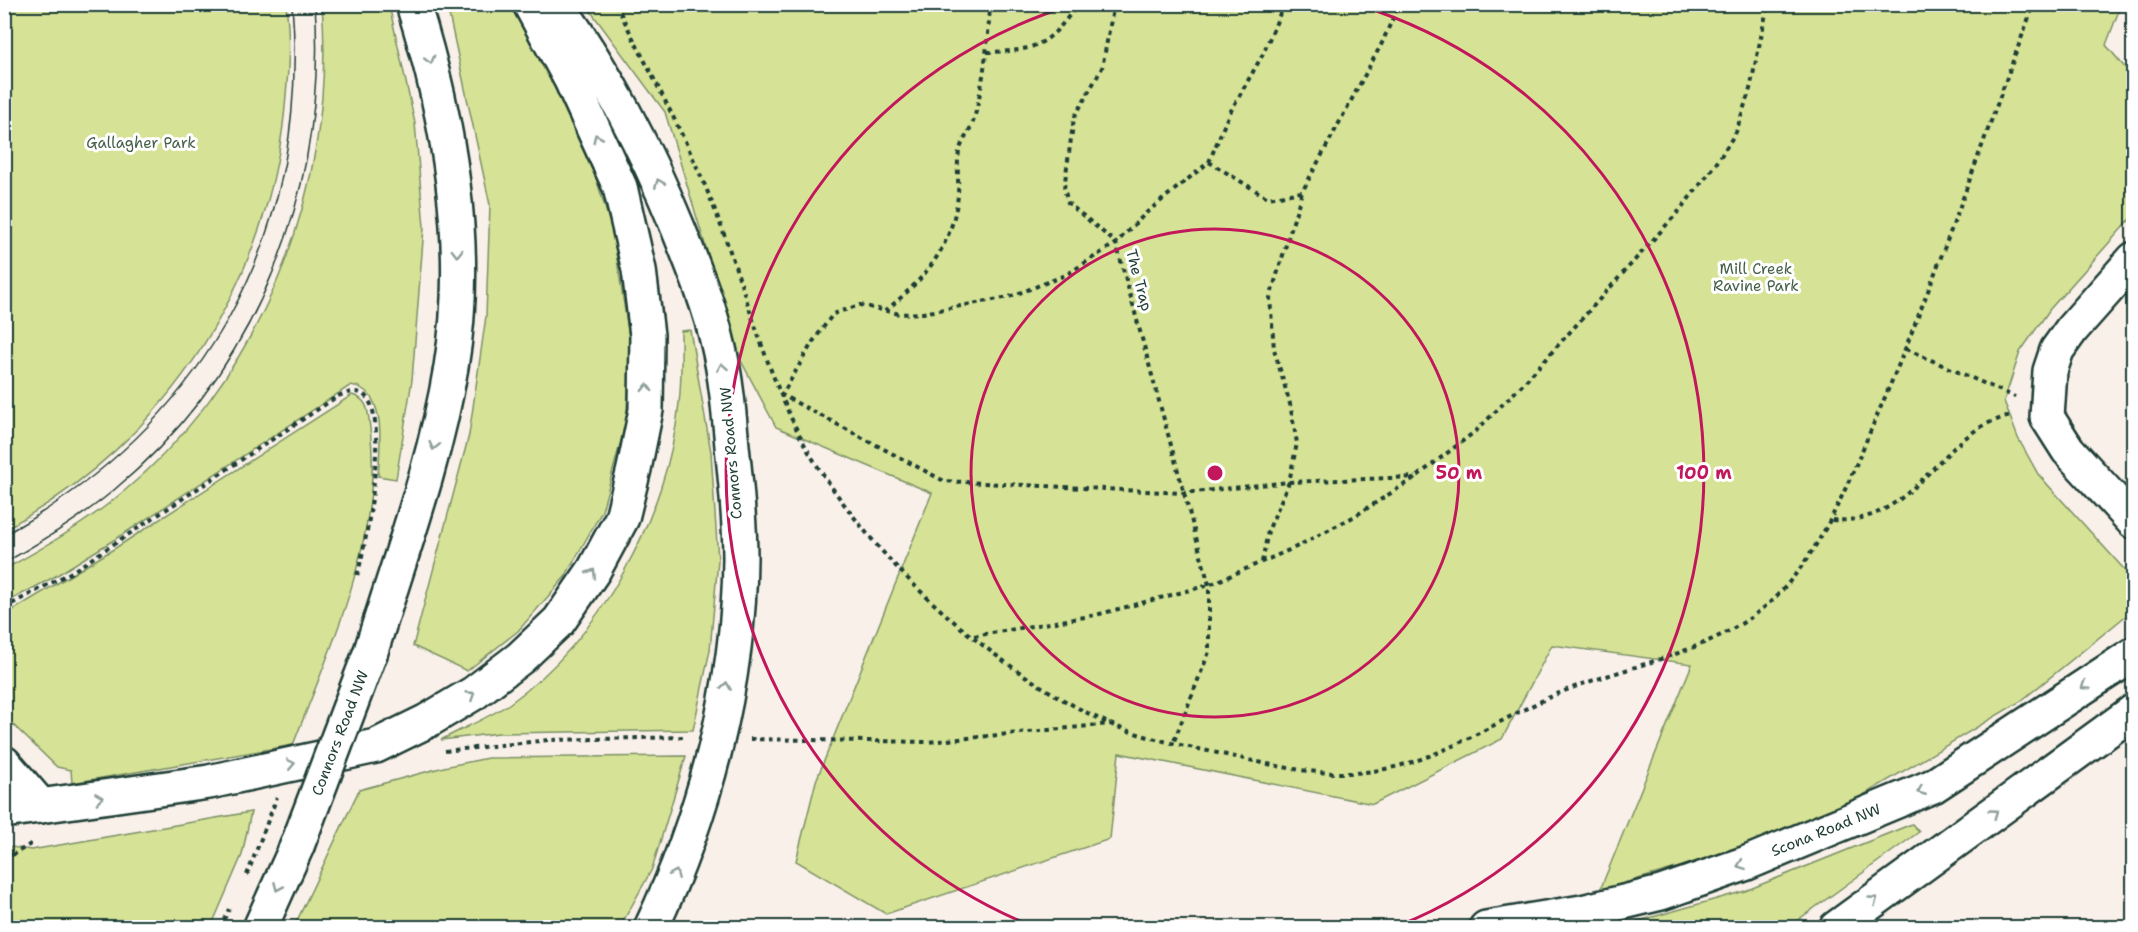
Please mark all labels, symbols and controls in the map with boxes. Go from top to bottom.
one-way arrow [423,55,436,65]
park label: Gallagher Park [86,133,196,153]
one-way arrow [593,133,605,144]
one-way arrow [654,178,666,189]
street label: The Trap [1121,247,1157,313]
one-way arrow [451,249,463,258]
park label: Mill Creek Ravine Park [1713,259,1799,296]
one-way arrow [716,363,729,373]
one-way arrow [640,384,653,393]
street label: Connors Road NW [715,386,747,520]
one-way arrow [428,441,441,451]
text: 50 m [1436,461,1483,485]
text: 100 m [1676,461,1732,485]
centre of rings [1205,463,1225,483]
one-way arrow [584,569,596,579]
street label: Connors Road NW [307,667,373,799]
one-way arrow [2081,679,2091,691]
one-way arrow [720,682,732,691]
one-way arrow [464,691,475,702]
one-way arrow [285,759,295,772]
one-way arrow [1916,784,1927,796]
one-way arrow [94,792,103,804]
street label: Scona Road NW [1768,799,1884,861]
one-way arrow [1987,809,1998,820]
one-way arrow [1736,858,1746,871]
one-way arrow [668,869,680,880]
one-way arrow [274,881,286,892]
one-way arrow [1868,896,1879,907]

